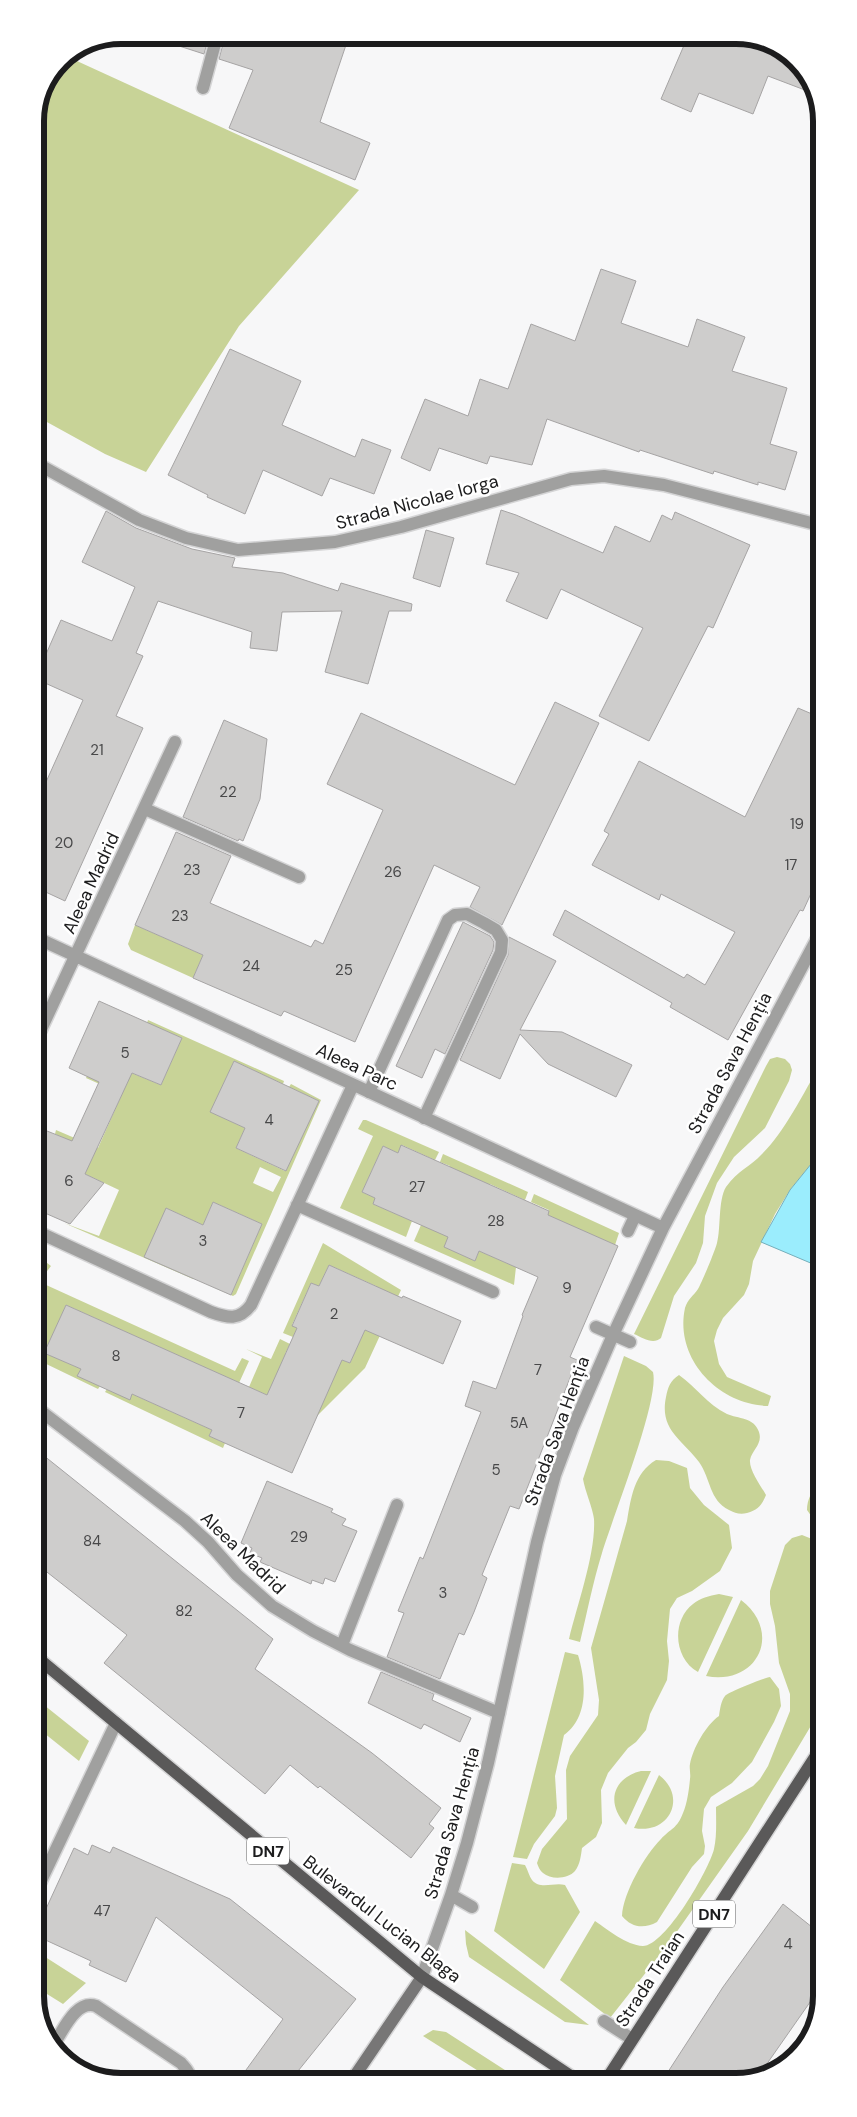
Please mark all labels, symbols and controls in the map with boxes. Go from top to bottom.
street label: Strada Nicolae Iorga [333,469,501,535]
house number: 21 [90,740,104,760]
house number: 22 [219,782,237,802]
house number: 19 [790,814,804,834]
street label: Aleea Madrid [57,828,125,938]
house number: 20 [55,833,73,853]
house number: 17 [785,855,797,875]
house number: 23 [183,860,201,880]
house number: 26 [384,862,402,882]
house number: 23 [171,906,189,926]
house number: 24 [242,956,260,976]
house number: 25 [335,960,353,980]
street label: Strada Sava Henția [682,988,778,1138]
street label: Aleea Parc [312,1038,402,1096]
house number: 5 [120,1043,130,1063]
house number: 4 [264,1110,274,1130]
house number: 6 [64,1171,74,1191]
house number: 27 [409,1177,425,1197]
house number: 28 [487,1211,505,1231]
house number: 3 [199,1231,207,1251]
house number: 9 [562,1278,572,1298]
house number: 2 [330,1304,338,1324]
house number: 8 [111,1346,121,1366]
street label: Strada Sava Henția [519,1353,595,1509]
house number: 7 [534,1360,542,1380]
house number: 7 [237,1403,245,1423]
house number: 5A [510,1413,528,1433]
house number: 5 [491,1460,501,1480]
street label: Aleea Madrid [195,1506,291,1600]
house number: 29 [290,1527,308,1547]
house number: 84 [83,1531,101,1551]
house number: 3 [439,1583,447,1603]
house number: 82 [175,1601,193,1621]
street label: Strada Sava Henția [419,1744,485,1902]
road number: DN7 [247,1838,289,1864]
street label: Bulevardul Lucian Blaga [298,1850,466,1988]
road number: DN7 [693,1900,735,1928]
house number: 47 [93,1901,111,1921]
street label: Strada Traian [610,1926,690,2032]
house number: 4 [783,1934,793,1954]

